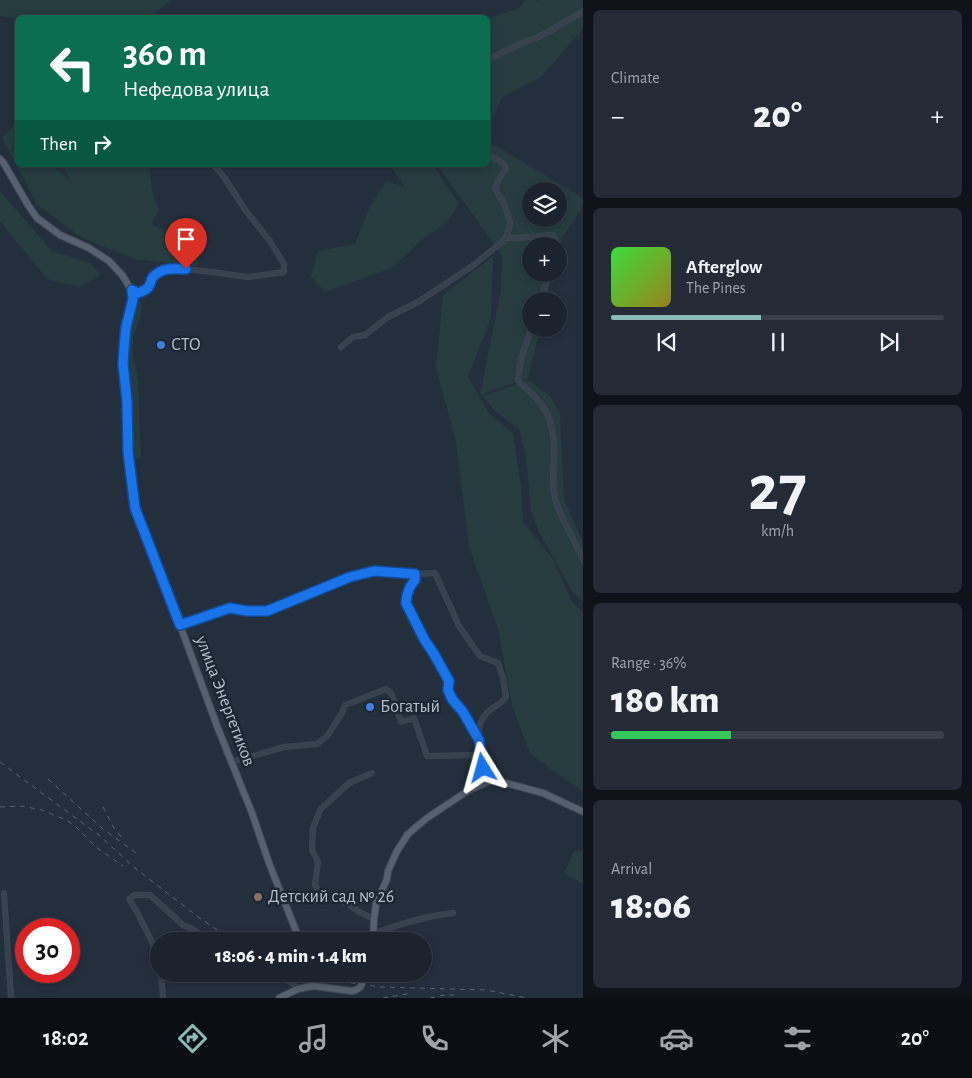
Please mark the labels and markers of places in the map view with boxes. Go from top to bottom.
pin [165,218,207,269]
place label: СТО [171,336,201,354]
marker: СТО [155,339,167,351]
place label: Богатый [380,698,440,716]
marker: Богатый [364,701,376,713]
place label: Детский сад № 26 [268,888,394,906]
marker: Детский сад № 26 [252,891,264,903]

